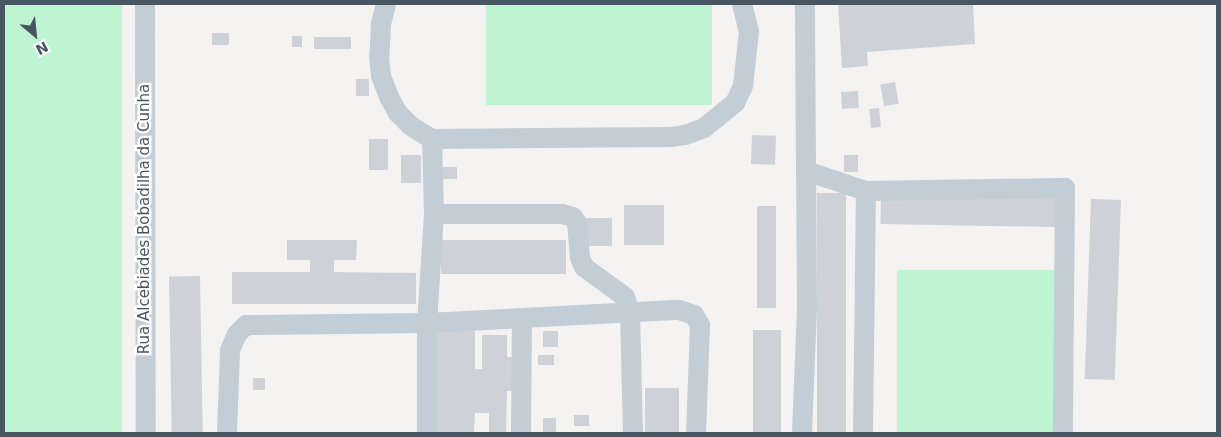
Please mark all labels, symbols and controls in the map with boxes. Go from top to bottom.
north arrow [10,10,60,60]
text: N [33,38,51,58]
street label: Rua Alcebiades Bobadilha da Cunha [136,84,154,354]

